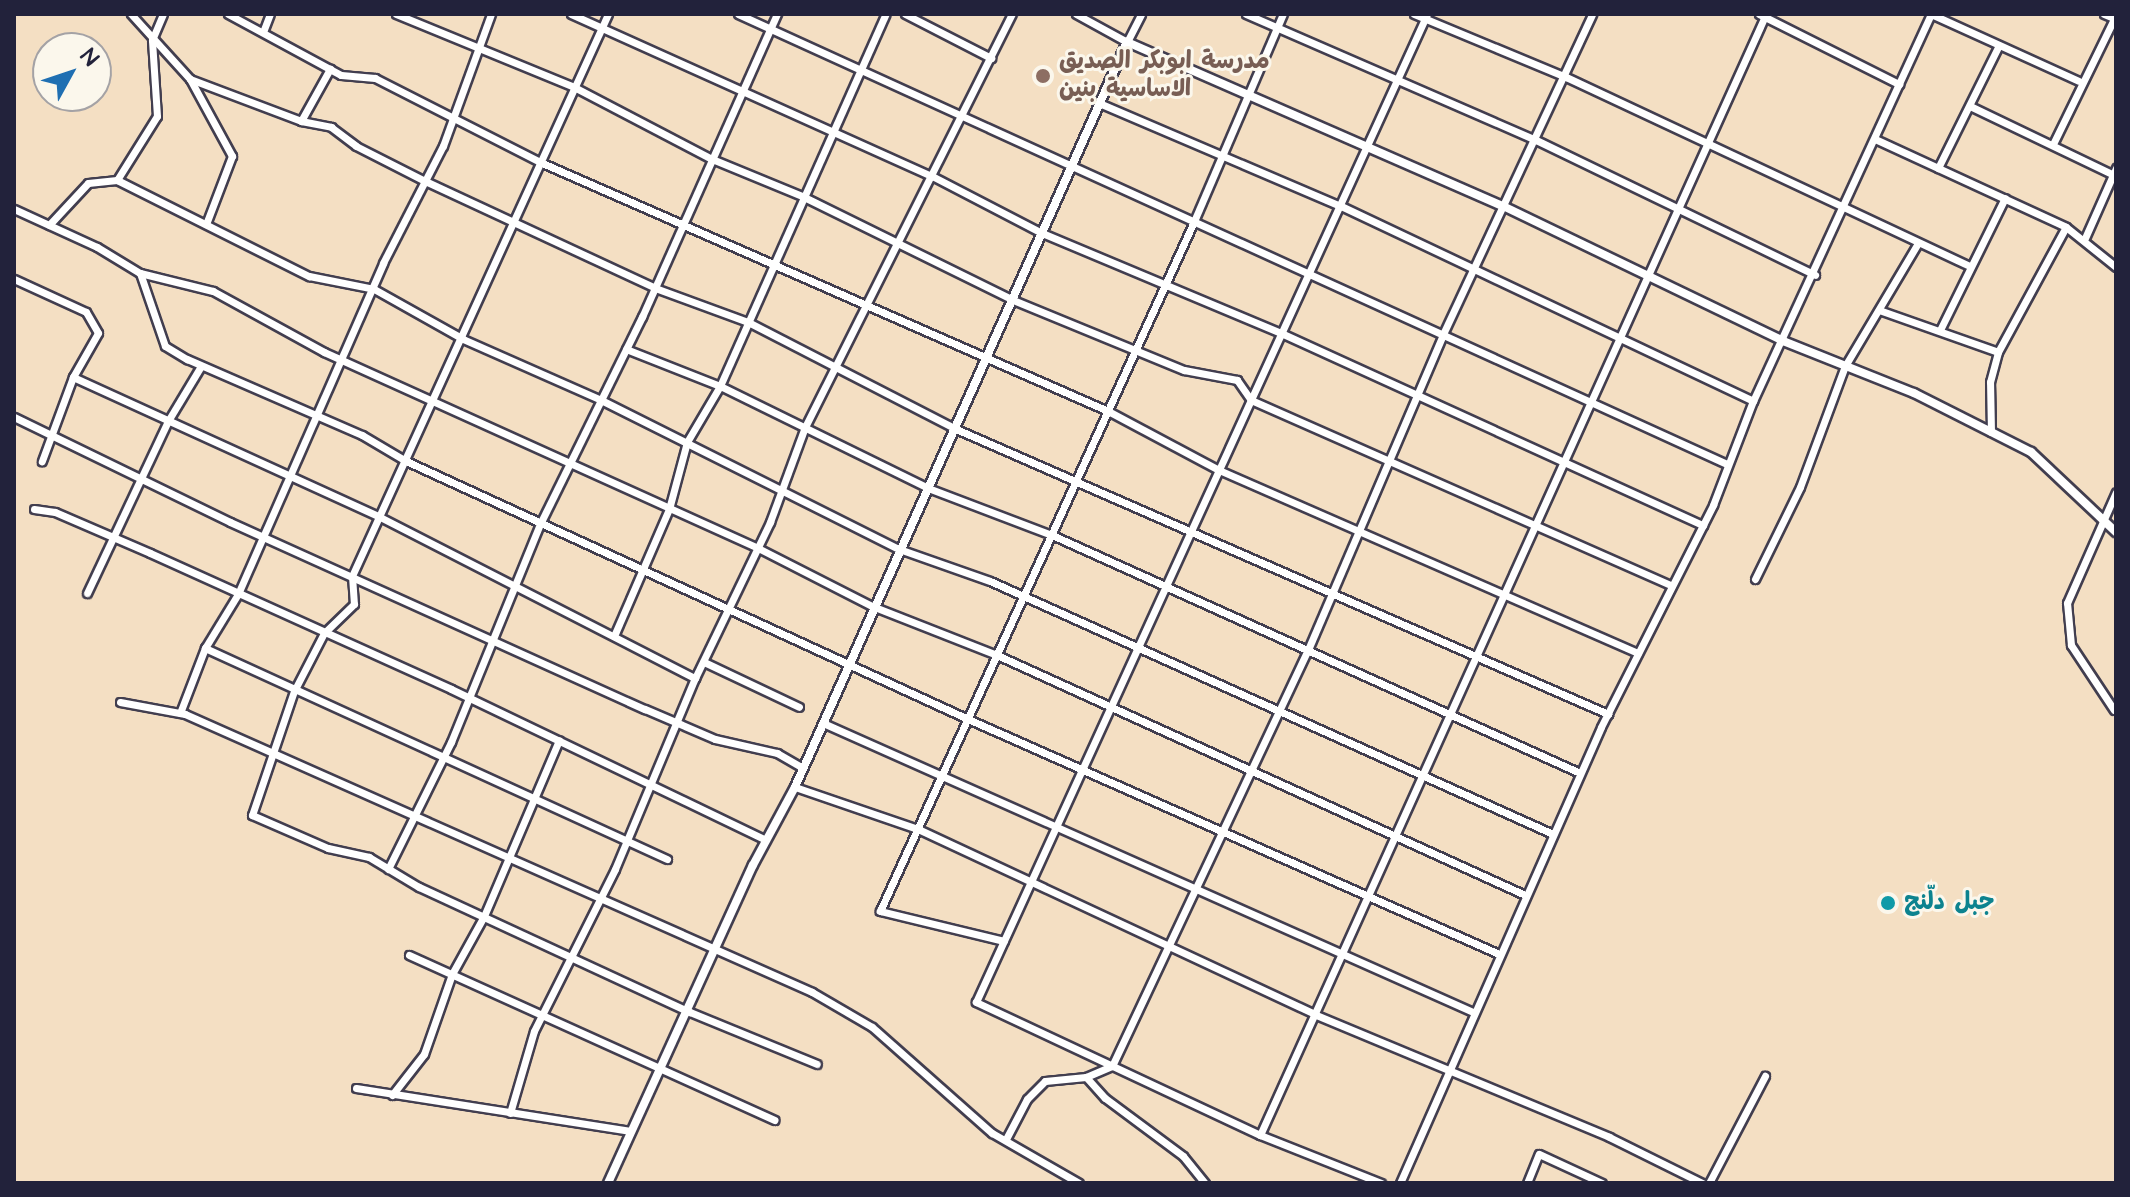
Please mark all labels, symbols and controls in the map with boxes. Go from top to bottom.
north arrow [32,32,112,112]
text: N [73,42,106,73]
place label: مدرسة ابوبكر الصديق الاساسية بنين [1059,48,1270,104]
marker: مدرسة ابوبكر الصديق الاساسية بنين [1034,67,1052,85]
place label: جبل دلّنج [1904,889,1994,917]
marker: جبل دلّنج [1879,894,1897,912]

